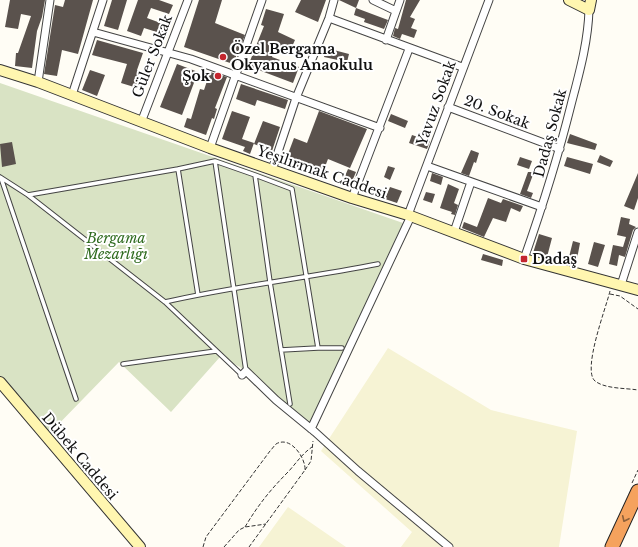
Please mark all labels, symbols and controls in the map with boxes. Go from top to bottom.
street label: Güler Sokak [128,12,176,100]
place label: Özel Bergama Okyanus Anaokulu [231,40,373,74]
marker: Özel Bergama Okyanus Anaokulu [218,52,228,62]
street label: Yavuz Sokak [412,58,460,149]
place label: Şok [182,67,211,85]
marker: Şok [213,71,223,81]
street label: Dadaş Sokak [530,86,571,179]
street label: 20. Sokak [461,91,533,133]
street label: Yeşilırmak Caddesi [254,141,390,203]
park label: Bergama Mezarlığı [83,229,148,263]
place label: Dadaş [532,250,578,268]
marker: Dadaş [519,254,529,264]
street label: Dübek Caddesi [38,409,122,503]
one-way arrow [622,515,630,522]

